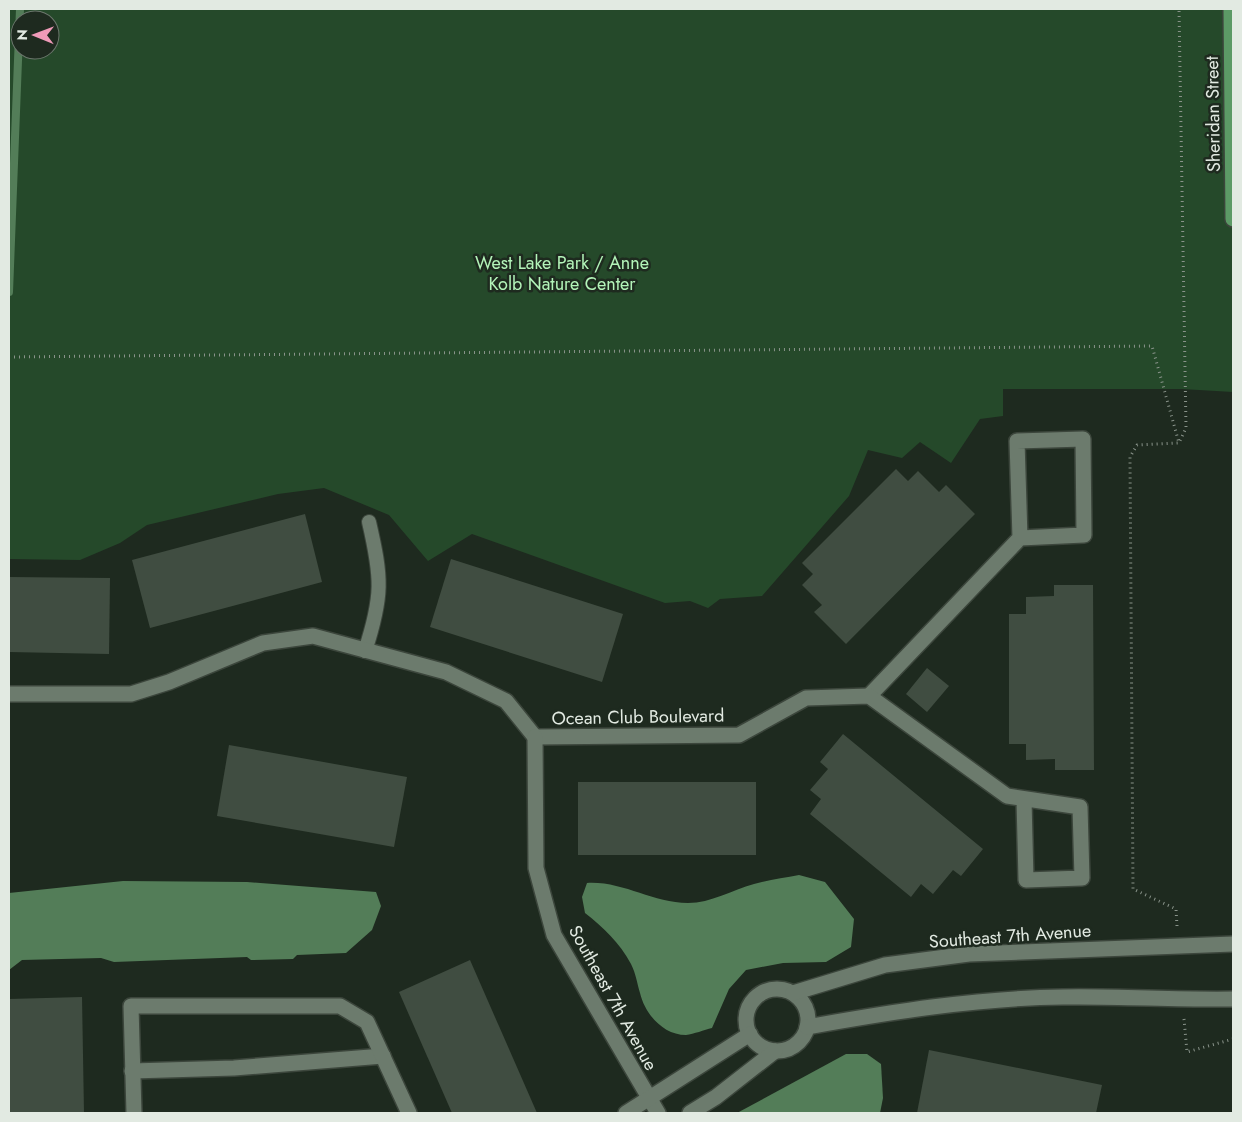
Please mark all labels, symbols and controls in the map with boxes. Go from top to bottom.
north arrow [10,10,60,60]
text: N [12,29,32,41]
street label: Sheridan Street [1199,55,1227,172]
park label: West Lake Park / Anne Kolb Nature Center [475,250,649,297]
street label: Ocean Club Boulevard [551,702,725,732]
street label: Southeast 7th Avenue [928,917,1092,955]
street label: Southeast 7th Avenue [562,921,664,1075]

